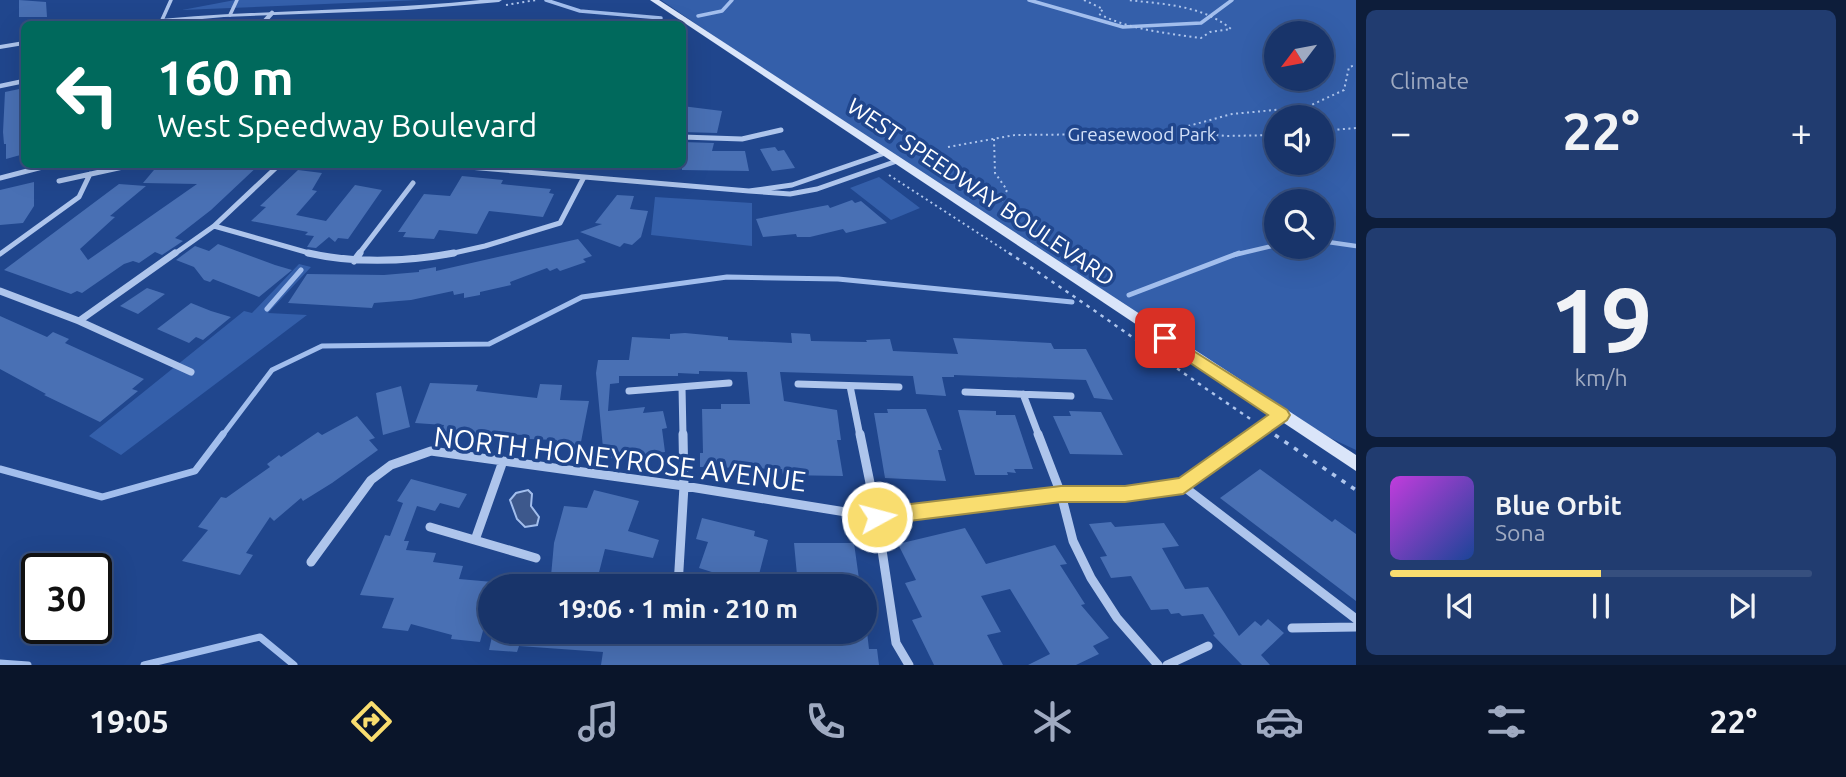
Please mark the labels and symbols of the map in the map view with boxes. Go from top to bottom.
north arrow [1264,21,1334,91]
street label: WEST SPEEDWAY BOULEVARD [843,93,1119,290]
park label: Greasewood Park [1068,123,1217,145]
pin [1135,308,1195,368]
street label: NORTH HONEYROSE AVENUE [432,420,808,497]
position arrow [840,480,914,554]
speed limit sign: 30 [21,553,112,644]

